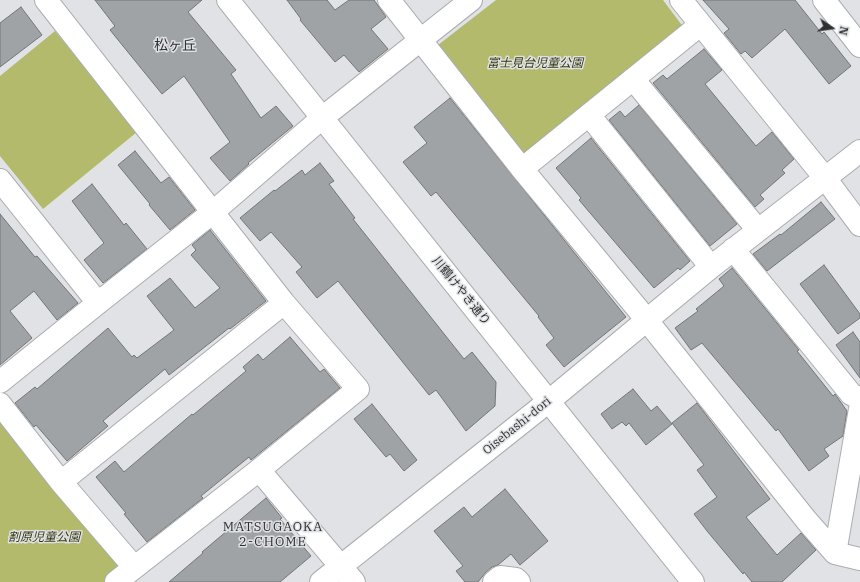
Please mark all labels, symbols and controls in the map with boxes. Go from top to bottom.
north arrow [812,8,852,48]
text: N [836,25,851,37]
district label: 松ヶ丘 [154,38,196,54]
park label: 富士見台児童公園 [487,57,583,71]
street label: 川鶴けやき通り [429,254,493,328]
street label: Oisebashi-dori [480,394,554,458]
district label: MATSUGAOKA 2-CHOME [223,519,323,550]
park label: 割原児童公園 [8,531,80,545]

